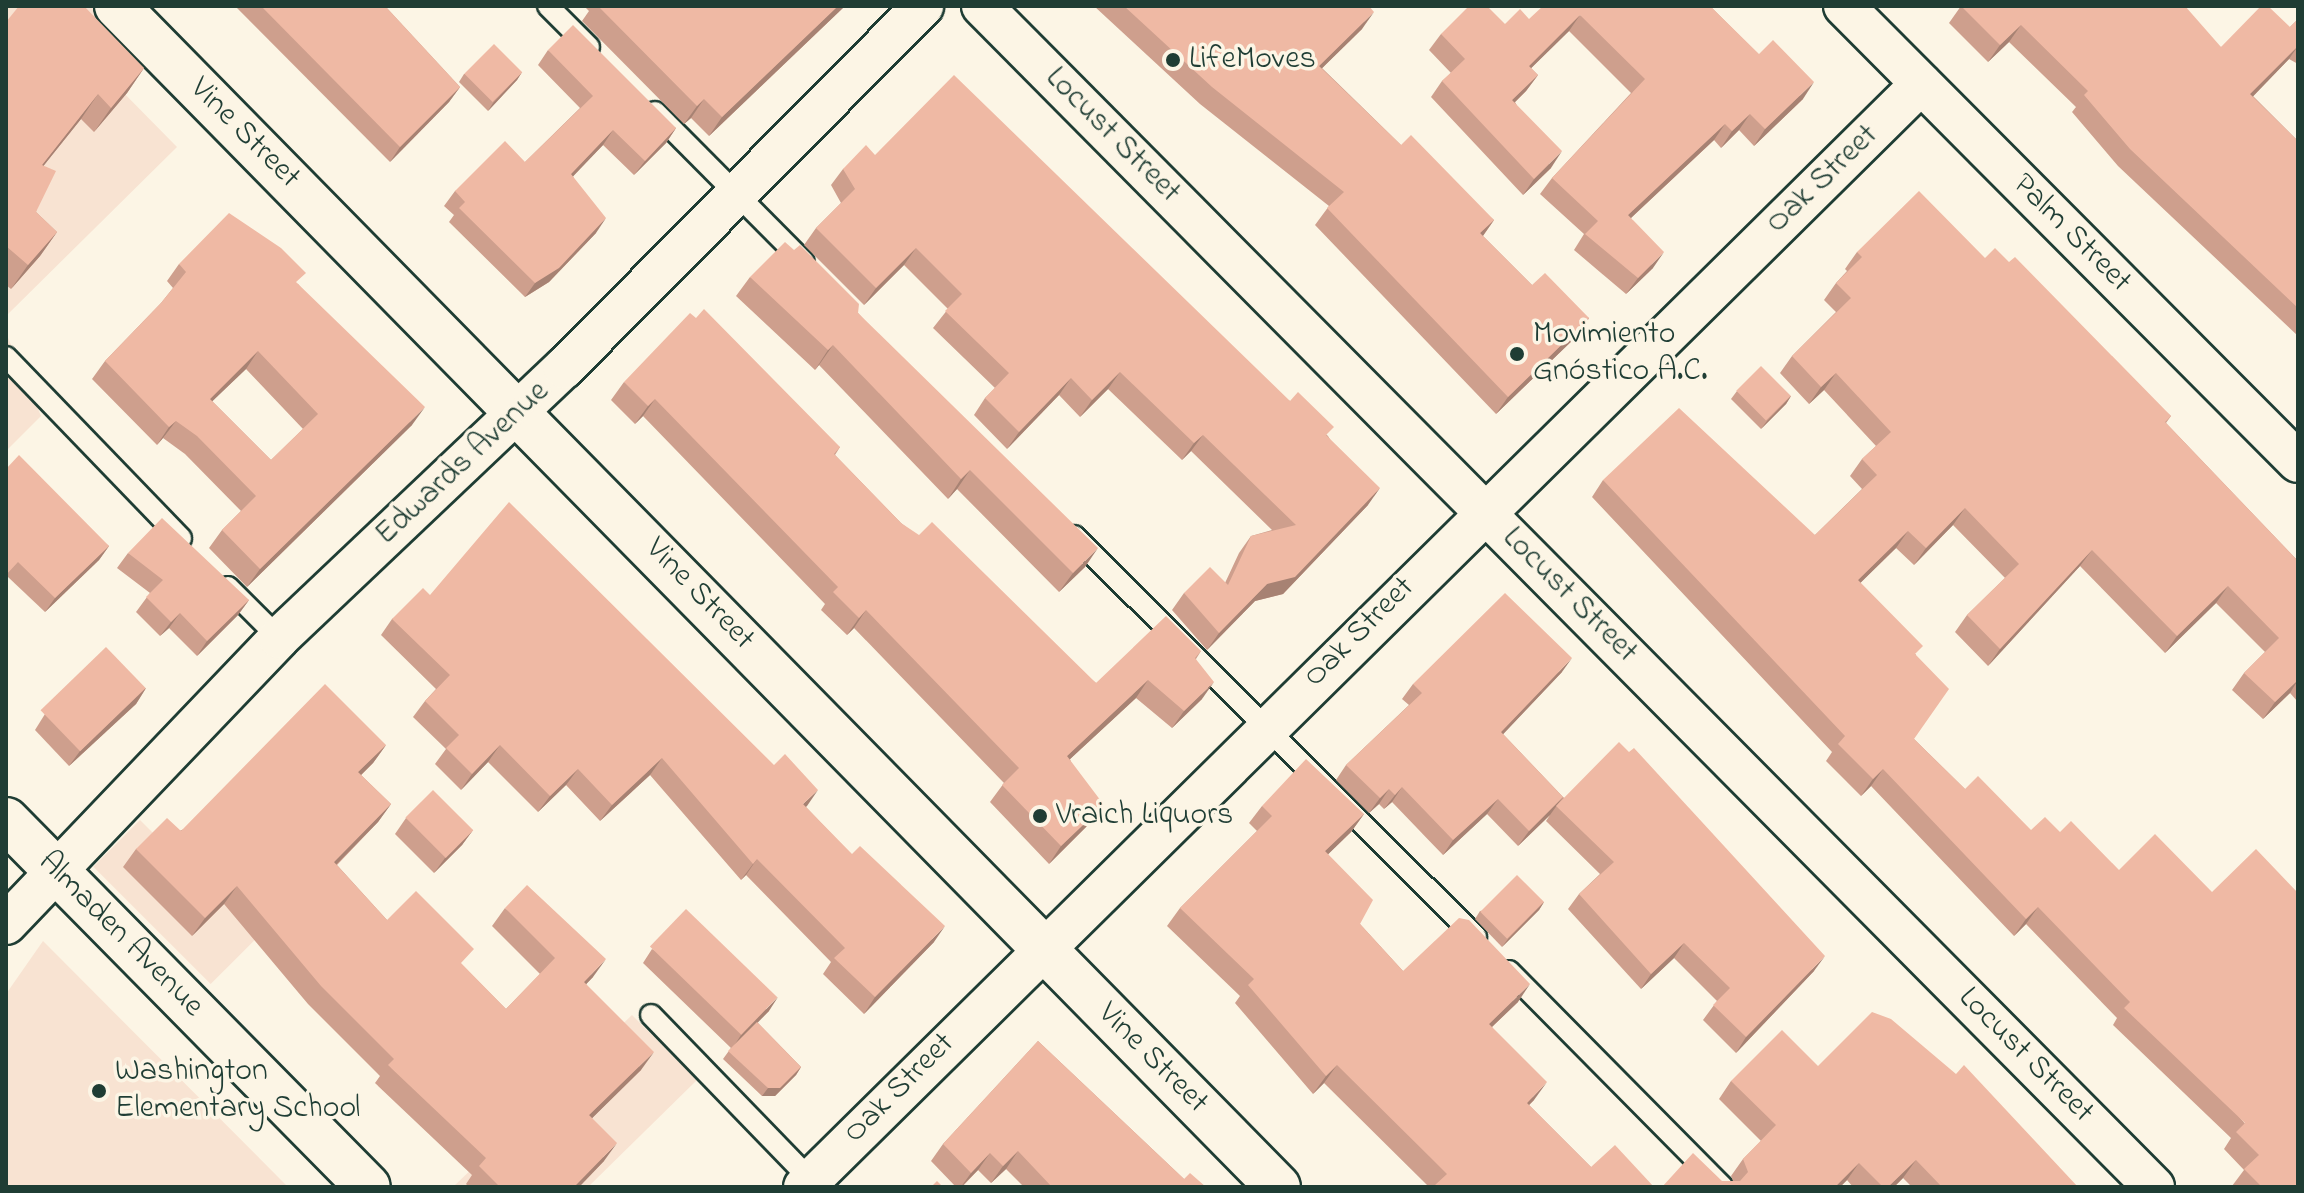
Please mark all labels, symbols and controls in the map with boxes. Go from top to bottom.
place label: LifeMoves [1189,41,1316,79]
marker: LifeMoves [1164,51,1182,69]
street label: Locust Street [1036,60,1188,212]
street label: Vine Street [181,71,307,197]
street label: Oak Street [1759,117,1887,243]
street label: Palm Street [2003,166,2139,302]
place label: Movimiento Gnóstico A.C. [1533,317,1707,392]
marker: Movimiento Gnóstico A.C. [1508,345,1526,363]
street label: Edwards Avenue [368,374,558,554]
street label: Locust Street [1493,520,1645,672]
street label: Vine Street [636,531,762,659]
street label: Oak Street [1297,570,1423,696]
place label: Vraich Liquors [1056,797,1233,835]
marker: Vraich Liquors [1031,807,1049,825]
street label: Almaden Avenue [29,844,211,1026]
street label: Locust Street [1949,980,2101,1132]
street label: Vine Street [1089,996,1215,1122]
street label: Oak Street [837,1026,963,1152]
place label: Washington Elementary School [115,1054,360,1129]
marker: Washington Elementary School [90,1082,108,1100]

